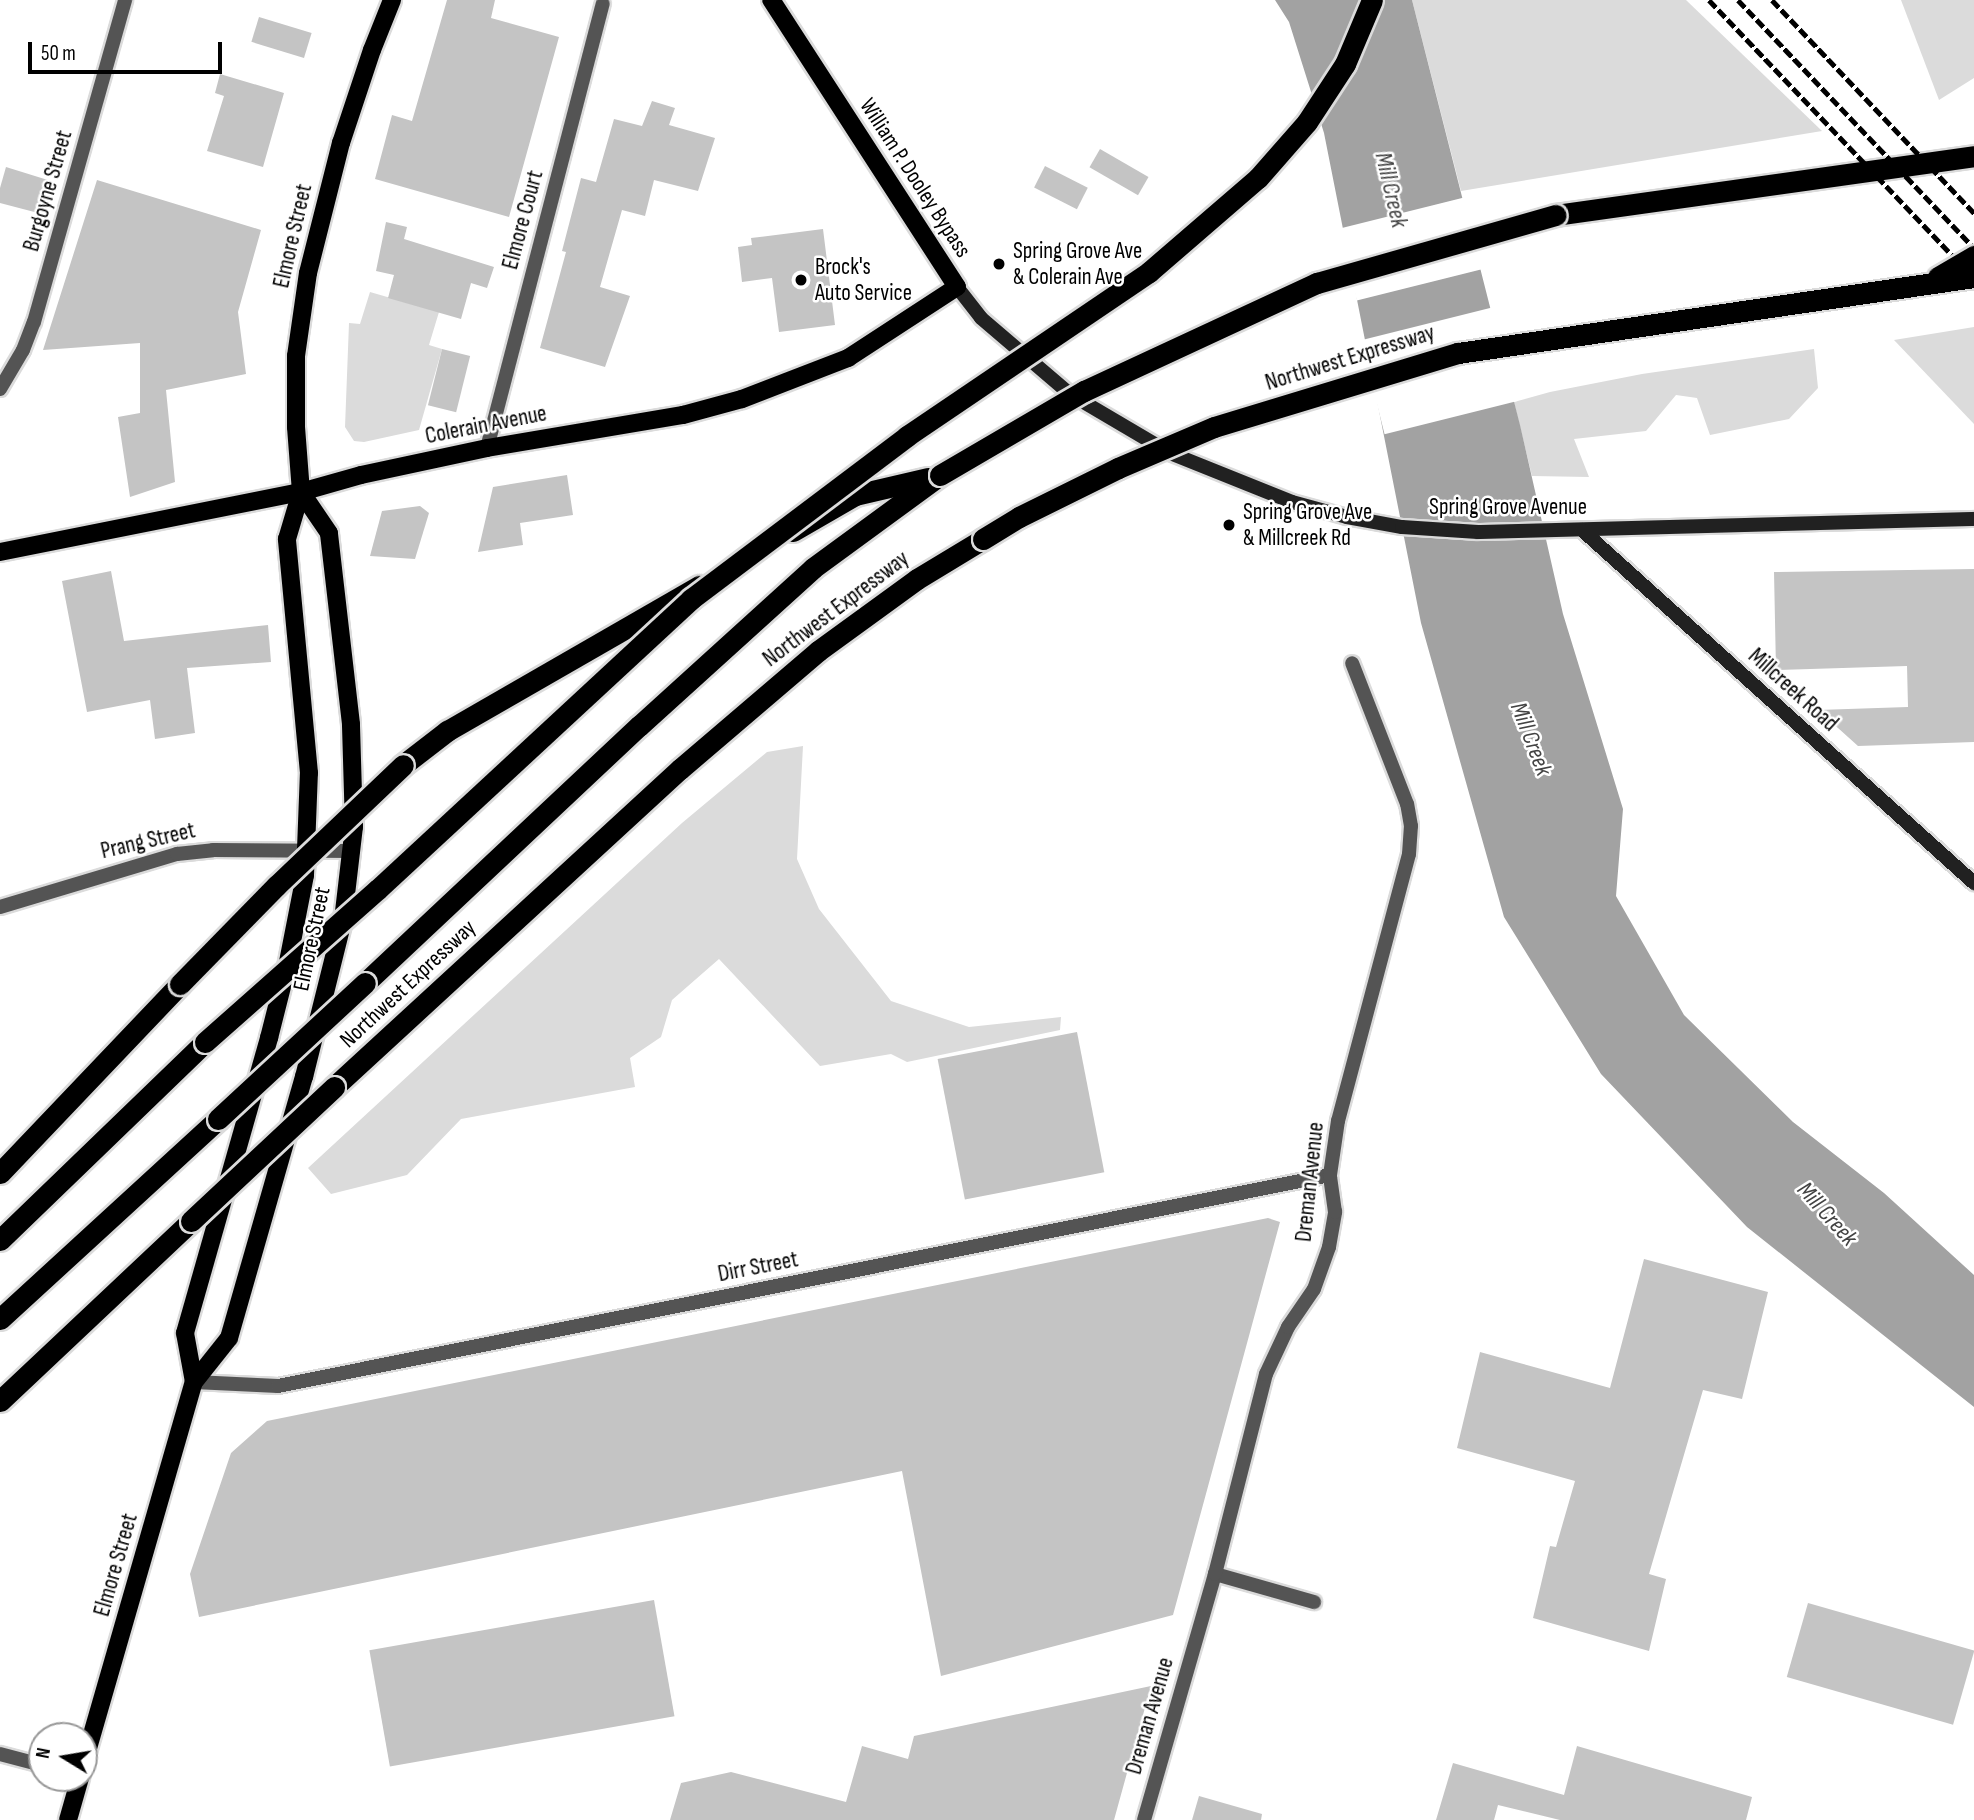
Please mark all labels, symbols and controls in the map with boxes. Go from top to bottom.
scale bar [32,28,226,72]
text: 50 m [41,41,76,66]
street label: William P. Dooley Bypass [853,93,977,263]
street label: Burgoyne Street [18,127,78,255]
water label: Mill Creek [1368,150,1414,230]
street label: Elmore Court [497,168,549,272]
street label: Elmore Street [268,181,318,291]
place label: Spring Grove Ave & Colerain Ave [1013,237,1142,291]
place label: Brock's Auto Service [815,253,912,307]
marker: Spring Grove Ave & Colerain Ave [991,256,1007,272]
marker: Brock's Auto Service [793,272,809,288]
street label: Northwest Expressway [1262,319,1438,397]
street label: Colerain Avenue [423,400,549,450]
street label: Spring Grove Avenue [1429,493,1587,521]
place label: Spring Grove Ave & Millcreek Rd [1243,498,1372,552]
marker: Spring Grove Ave & Millcreek Rd [1221,517,1237,533]
street label: Northwest Expressway [758,545,914,673]
street label: Millcreek Road [1743,643,1843,737]
water label: Mill Creek [1504,698,1558,780]
street label: Prang Street [98,817,198,865]
street label: Elmore Street [288,884,336,994]
street label: Northwest Expressway [334,914,482,1054]
street label: Dreman Avenue [1290,1121,1330,1243]
water label: Mill Creek [1791,1176,1863,1252]
street label: Dirr Street [716,1246,800,1288]
street label: Elmore Street [88,1510,144,1620]
street label: Dreman Avenue [1120,1654,1180,1778]
north arrow [28,1722,98,1792]
text: N [32,1746,56,1760]

